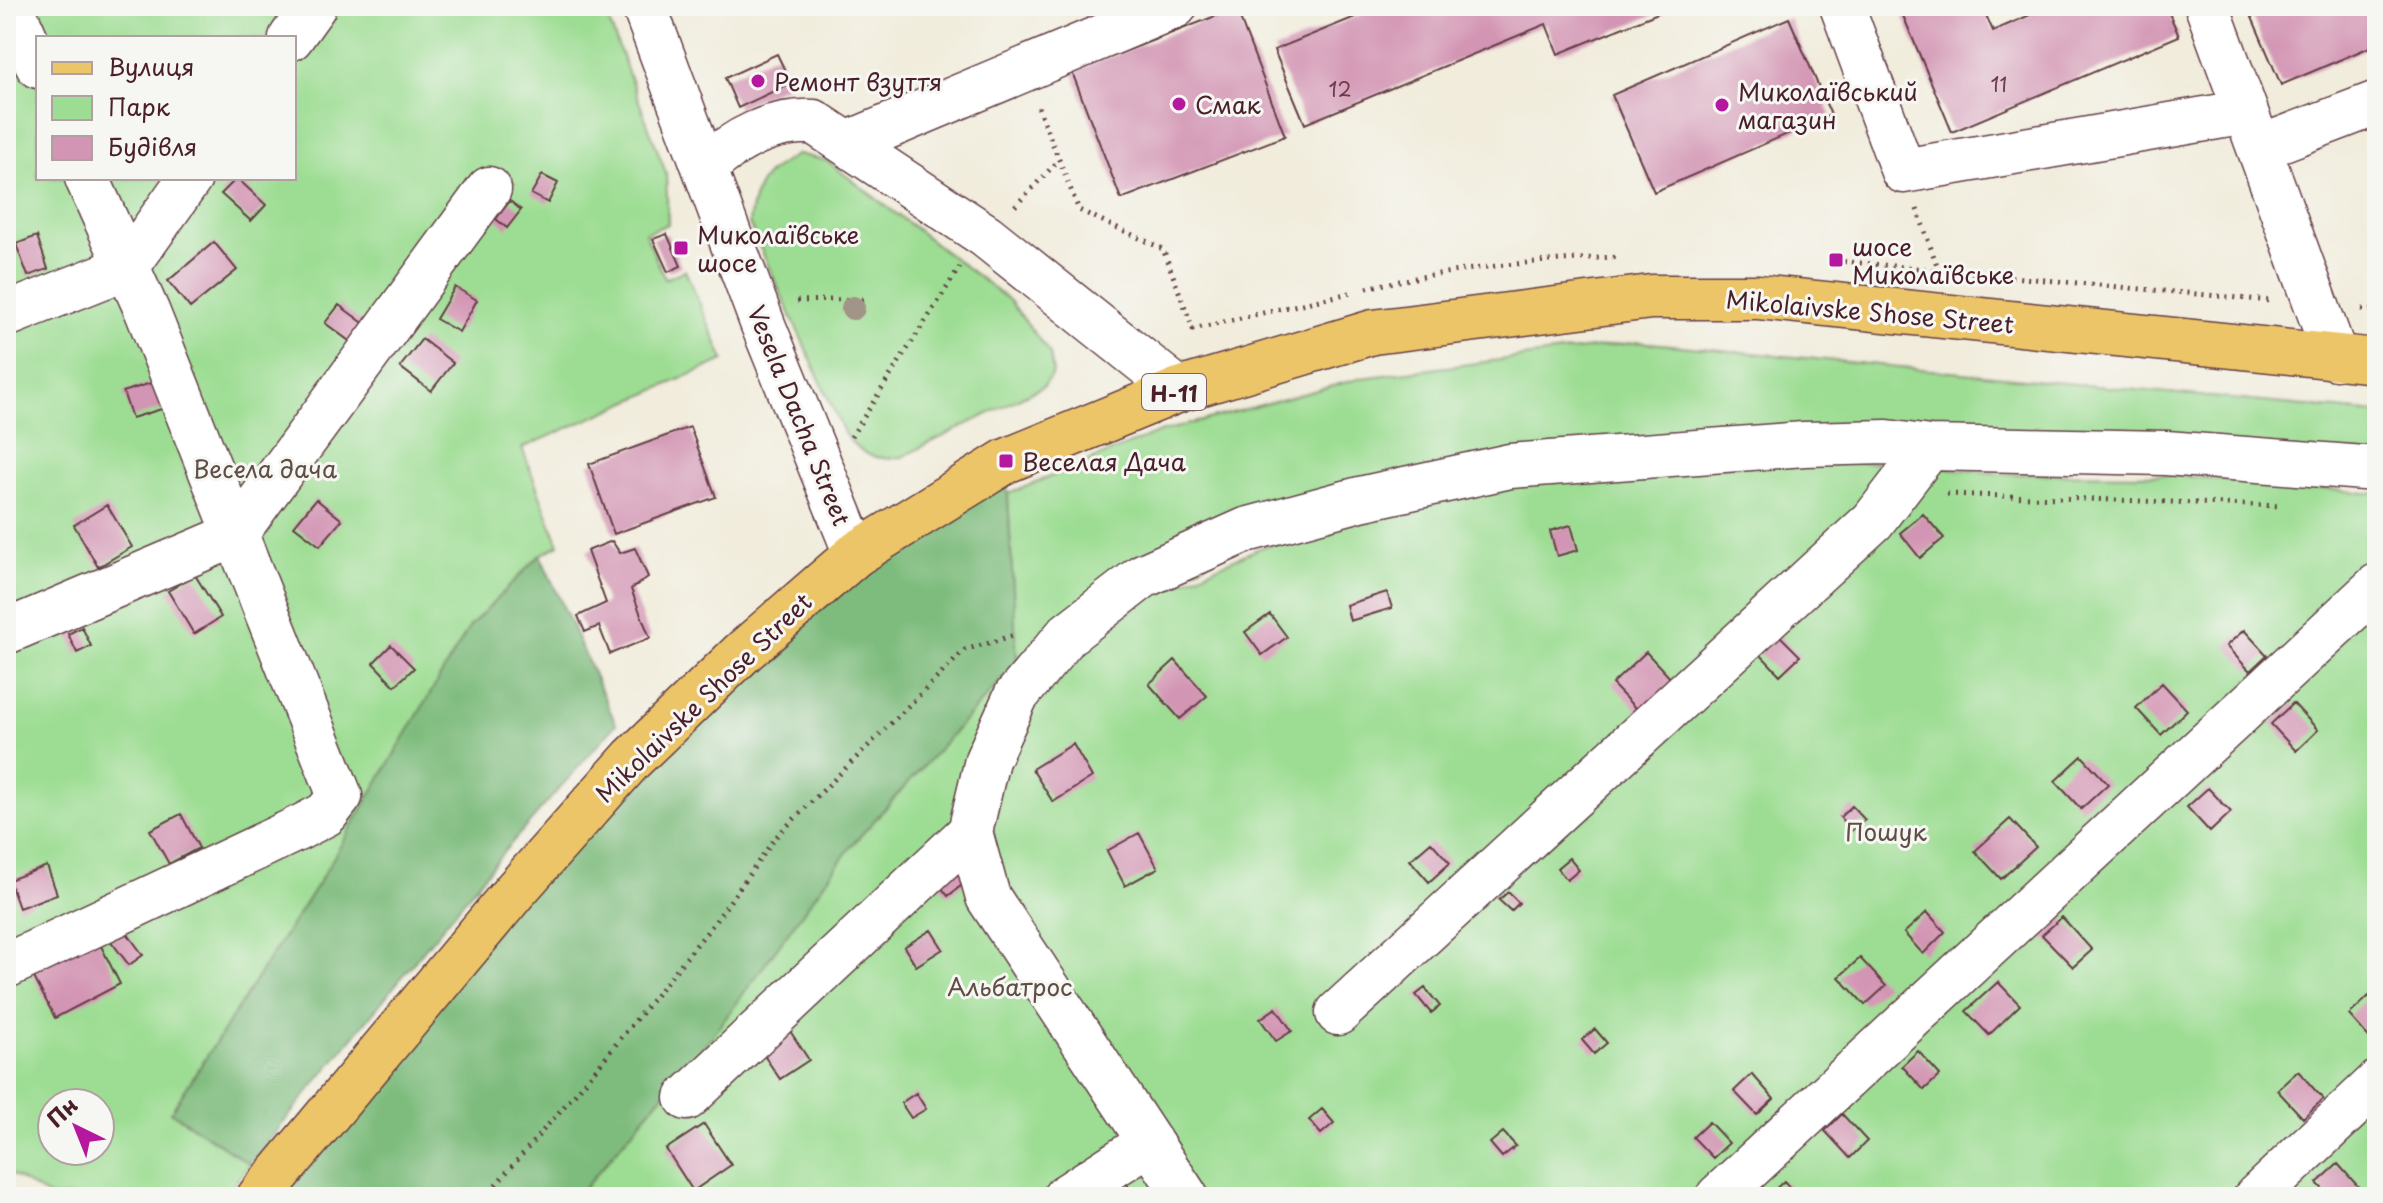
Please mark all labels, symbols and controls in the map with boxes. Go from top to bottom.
legend [36,36,296,180]
text: Вулиця [108,48,194,84]
place label: Ремонт взуття [774,63,942,99]
house number: 11 [1991,69,2007,99]
marker: Ремонт взуття [749,72,767,90]
place label: Миколаївський магазин [1738,73,1918,137]
house number: 12 [1328,74,1352,104]
place label: Смак [1195,86,1261,122]
text: Парк [108,88,171,124]
marker: Смак [1170,95,1188,113]
marker: Миколаївський магазин [1713,96,1731,114]
text: Будівля [108,128,197,164]
place label: Миколаївське шосе [697,216,859,280]
place label: шосе Миколаївське [1852,228,2014,292]
marker: Миколаївське шосе [672,239,690,257]
marker: шосе Миколаївське [1827,251,1845,269]
street label: Mikolaivske Shose Street [1724,280,2016,342]
street label: Vesela Dacha Street [739,299,861,531]
road number: Н-11 [1142,374,1206,410]
place label: Веселая Дача [1022,443,1186,479]
park label: Весела дача [193,450,337,486]
marker: Веселая Дача [997,452,1015,470]
street label: Mikolaivske Shose Street [587,584,820,810]
park label: Пошук [1845,813,1927,849]
park label: Альбатрос [947,968,1073,1004]
north arrow [36,1087,116,1167]
text: Пн [38,1088,84,1134]

